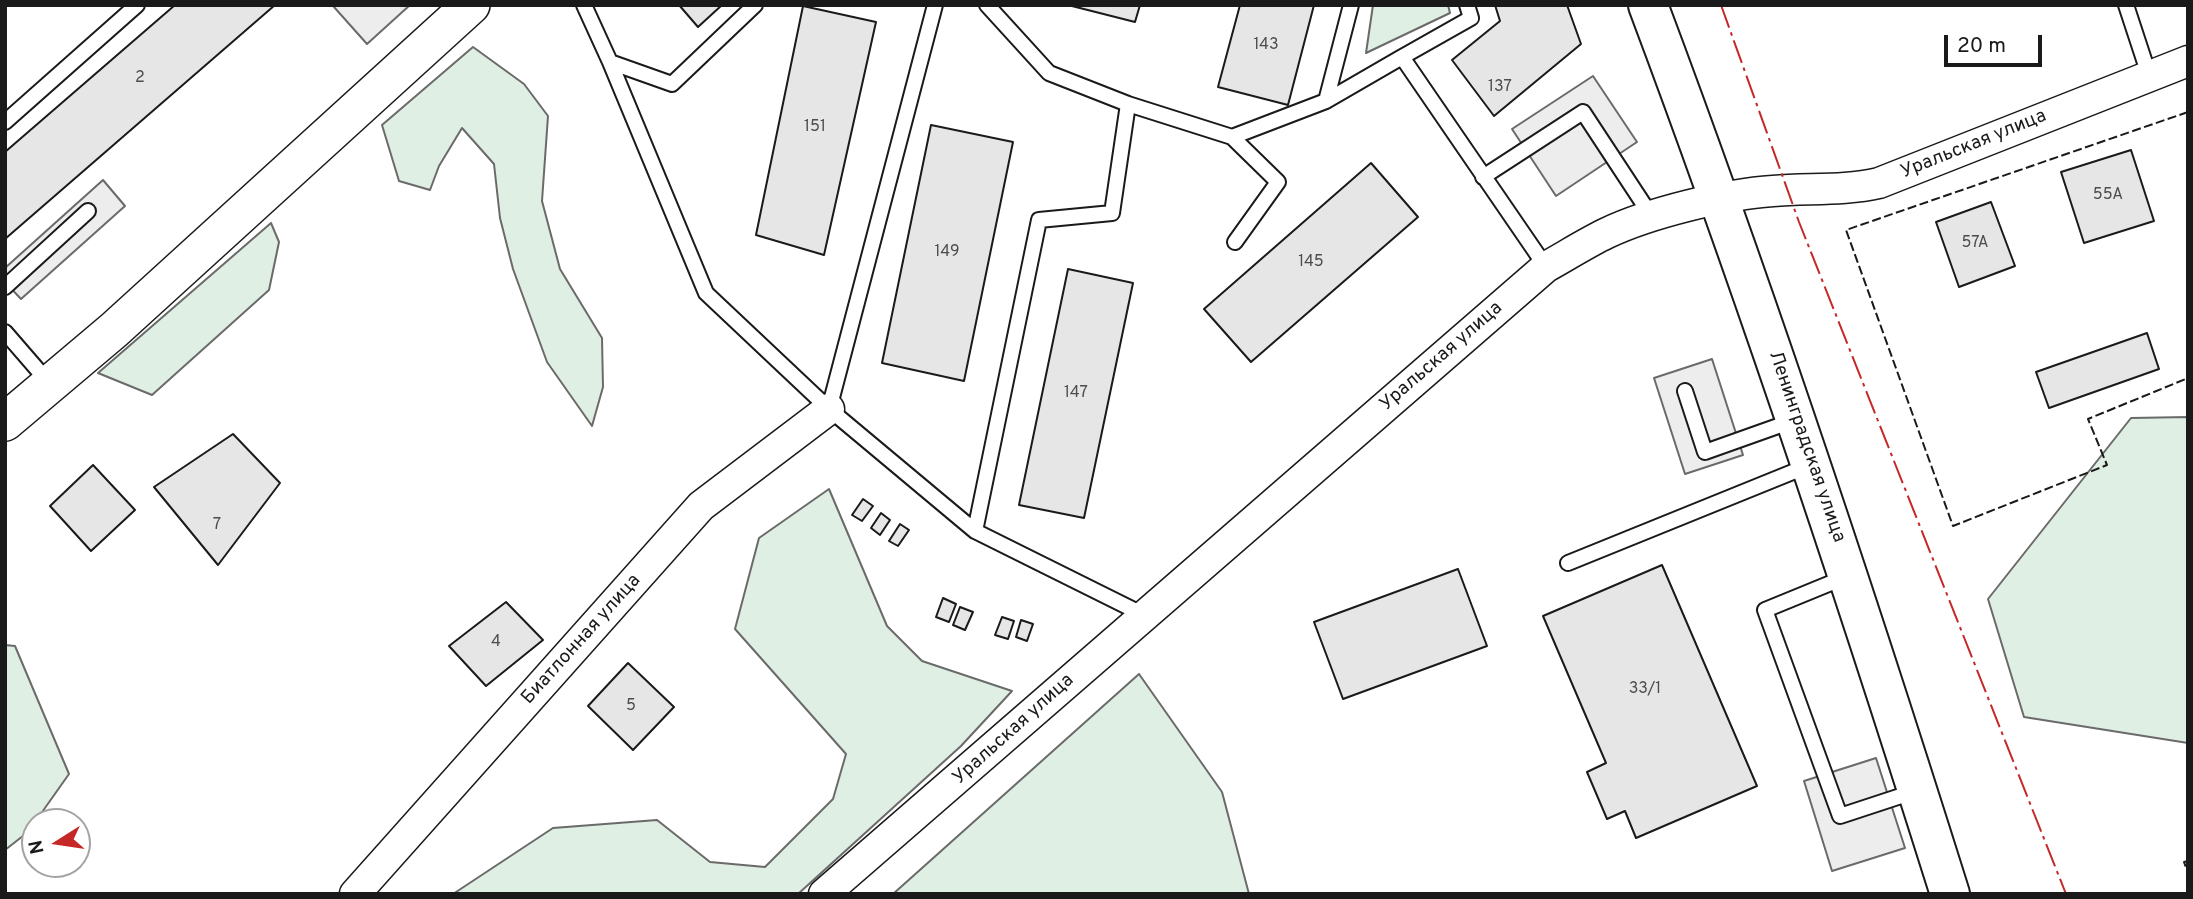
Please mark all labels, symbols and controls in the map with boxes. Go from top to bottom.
scale bar [1948,21,2046,65]
text: 20 m [1957,33,2006,60]
house number: 143 [1253,36,1279,56]
house number: 2 [135,69,145,89]
house number: 137 [1488,78,1512,98]
street label: Уральская улица [1898,105,2050,185]
house number: 151 [804,118,826,138]
house number: 55А [2093,186,2123,206]
house number: 57А [1961,234,1989,254]
house number: 149 [935,243,959,263]
house number: 145 [1298,253,1324,273]
street label: Уральская улица [1376,298,1508,416]
street label: Ленинградская улица [1762,348,1850,546]
house number: 147 [1064,384,1088,404]
house number: 7 [213,516,221,536]
street label: Биатлонная улица [518,570,646,710]
house number: 4 [491,633,501,653]
street label: Уральская улица [949,670,1079,790]
house number: 33/1 [1629,680,1661,700]
house number: 5 [626,697,636,717]
north arrow [21,808,91,878]
text: N [24,838,51,856]

